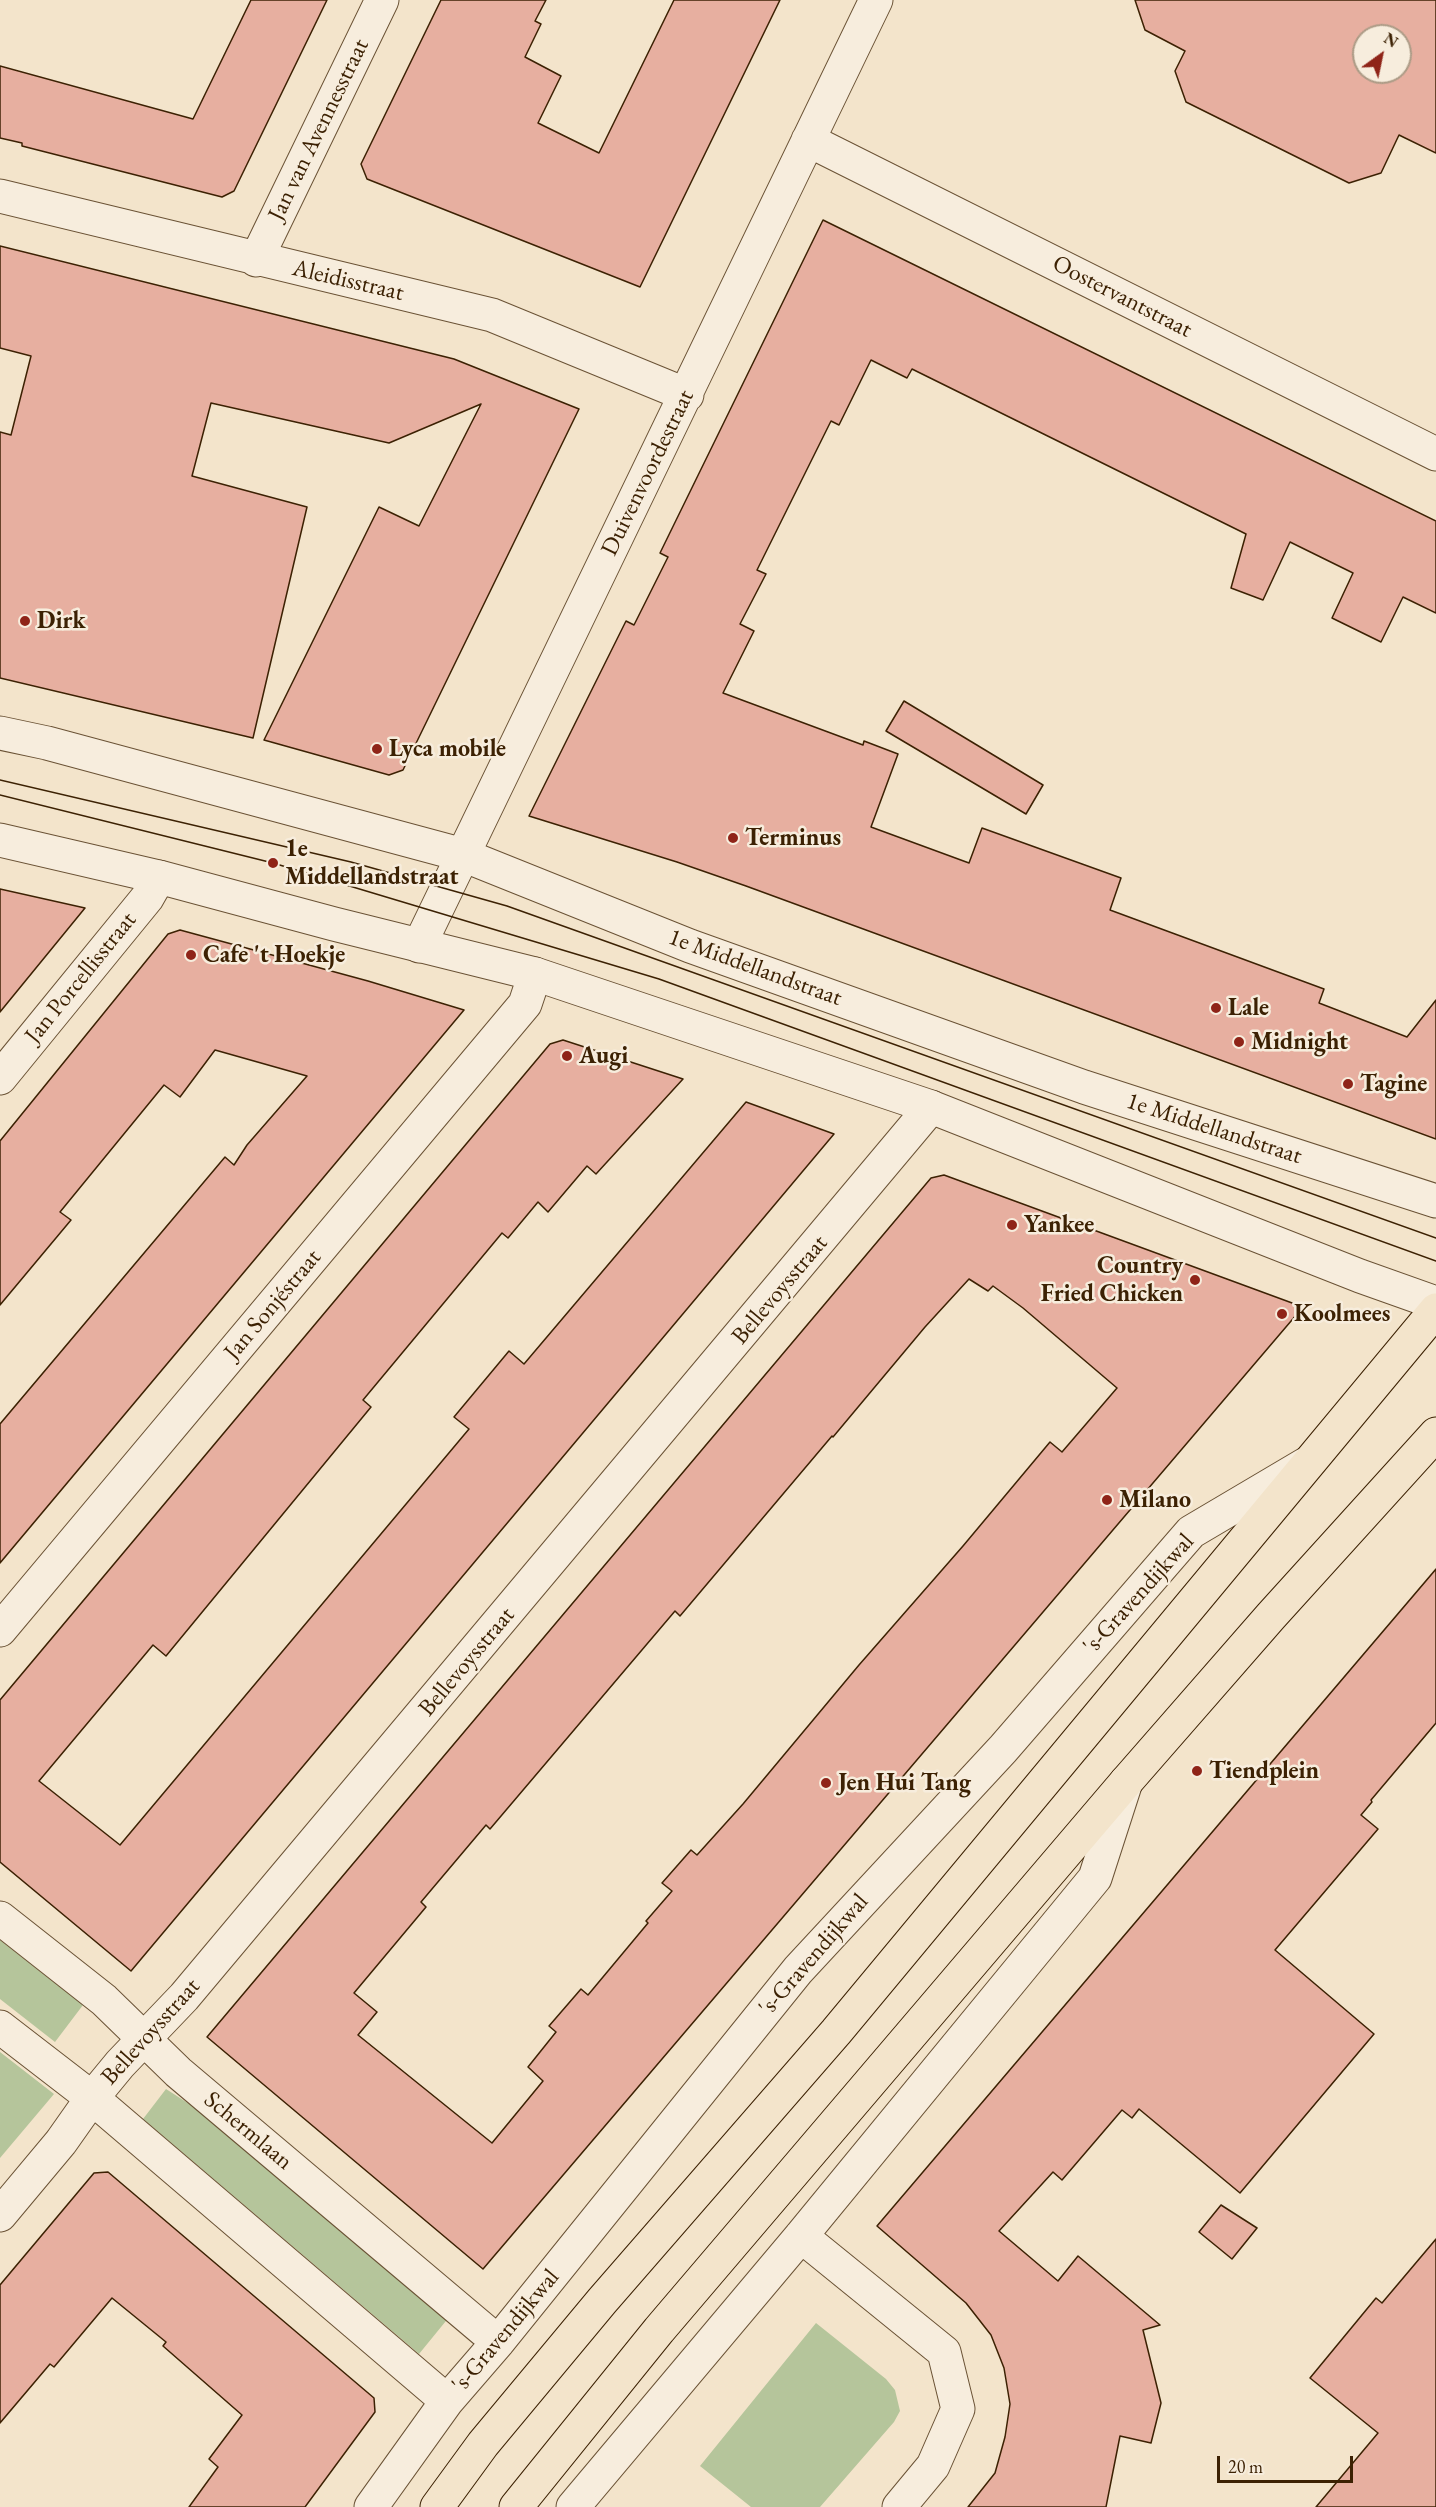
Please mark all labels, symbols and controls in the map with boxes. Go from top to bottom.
north arrow [1352,24,1412,84]
text: N [1380,28,1402,52]
street label: Jan van Avennesstraat [262,34,376,226]
street label: Oostervantstraat [1047,249,1197,345]
street label: Aleidisstraat [290,254,406,308]
street label: Duivenvoordestraat [595,385,701,561]
place label: Dirk [37,607,86,635]
marker: Dirk [18,614,32,628]
place label: Lyca mobile [389,735,506,763]
marker: Lyca mobile [370,742,384,756]
place label: Terminus [745,824,841,852]
marker: Terminus [726,831,740,845]
place label: 1e Middellandstraat [285,835,459,891]
marker: 1e Middellandstraat [266,856,280,870]
street label: Jan Porcellisstraat [19,906,143,1050]
street label: 1e Middellandstraat [664,923,846,1013]
place label: Cafe 't Hoekje [203,941,345,969]
marker: Cafe 't Hoekje [184,948,198,962]
place label: Lale [1228,994,1269,1022]
marker: Lale [1209,1001,1223,1015]
place label: Midnight [1251,1028,1348,1056]
marker: Midnight [1232,1035,1246,1049]
place label: Augi [579,1042,628,1070]
marker: Augi [560,1049,574,1063]
place label: Tagine [1360,1070,1427,1098]
marker: Tagine [1341,1077,1355,1091]
street label: 1e Middellandstraat [1123,1087,1305,1171]
place label: Yankee [1024,1211,1094,1239]
marker: Yankee [1005,1218,1019,1232]
street label: Bellevoysstraat [726,1230,834,1350]
street label: Jan Sonjéstraat [218,1244,328,1366]
place label: Country Fried Chicken [1041,1252,1183,1308]
marker: Country Fried Chicken [1188,1273,1202,1287]
place label: Koolmees [1294,1300,1390,1328]
marker: Koolmees [1275,1307,1289,1321]
place label: Milano [1119,1486,1191,1514]
marker: Milano [1100,1493,1114,1507]
street label: 's-Gravendijkwal [1078,1528,1200,1660]
street label: Bellevoysstraat [413,1602,521,1722]
place label: Tiendplein [1209,1757,1319,1785]
marker: Tiendplein [1190,1764,1204,1778]
place label: Jen Hui Tang [838,1769,971,1797]
marker: Jen Hui Tang [819,1776,833,1790]
street label: 's-Gravendijkwal [753,1888,875,2022]
street label: Bellevoysstraat [96,1973,206,2091]
street label: Schermlaan [198,2086,298,2176]
street label: 's-Gravendijkwal [446,2264,566,2398]
scale bar [1220,2444,1356,2482]
text: 20 m [1228,2455,1263,2478]

